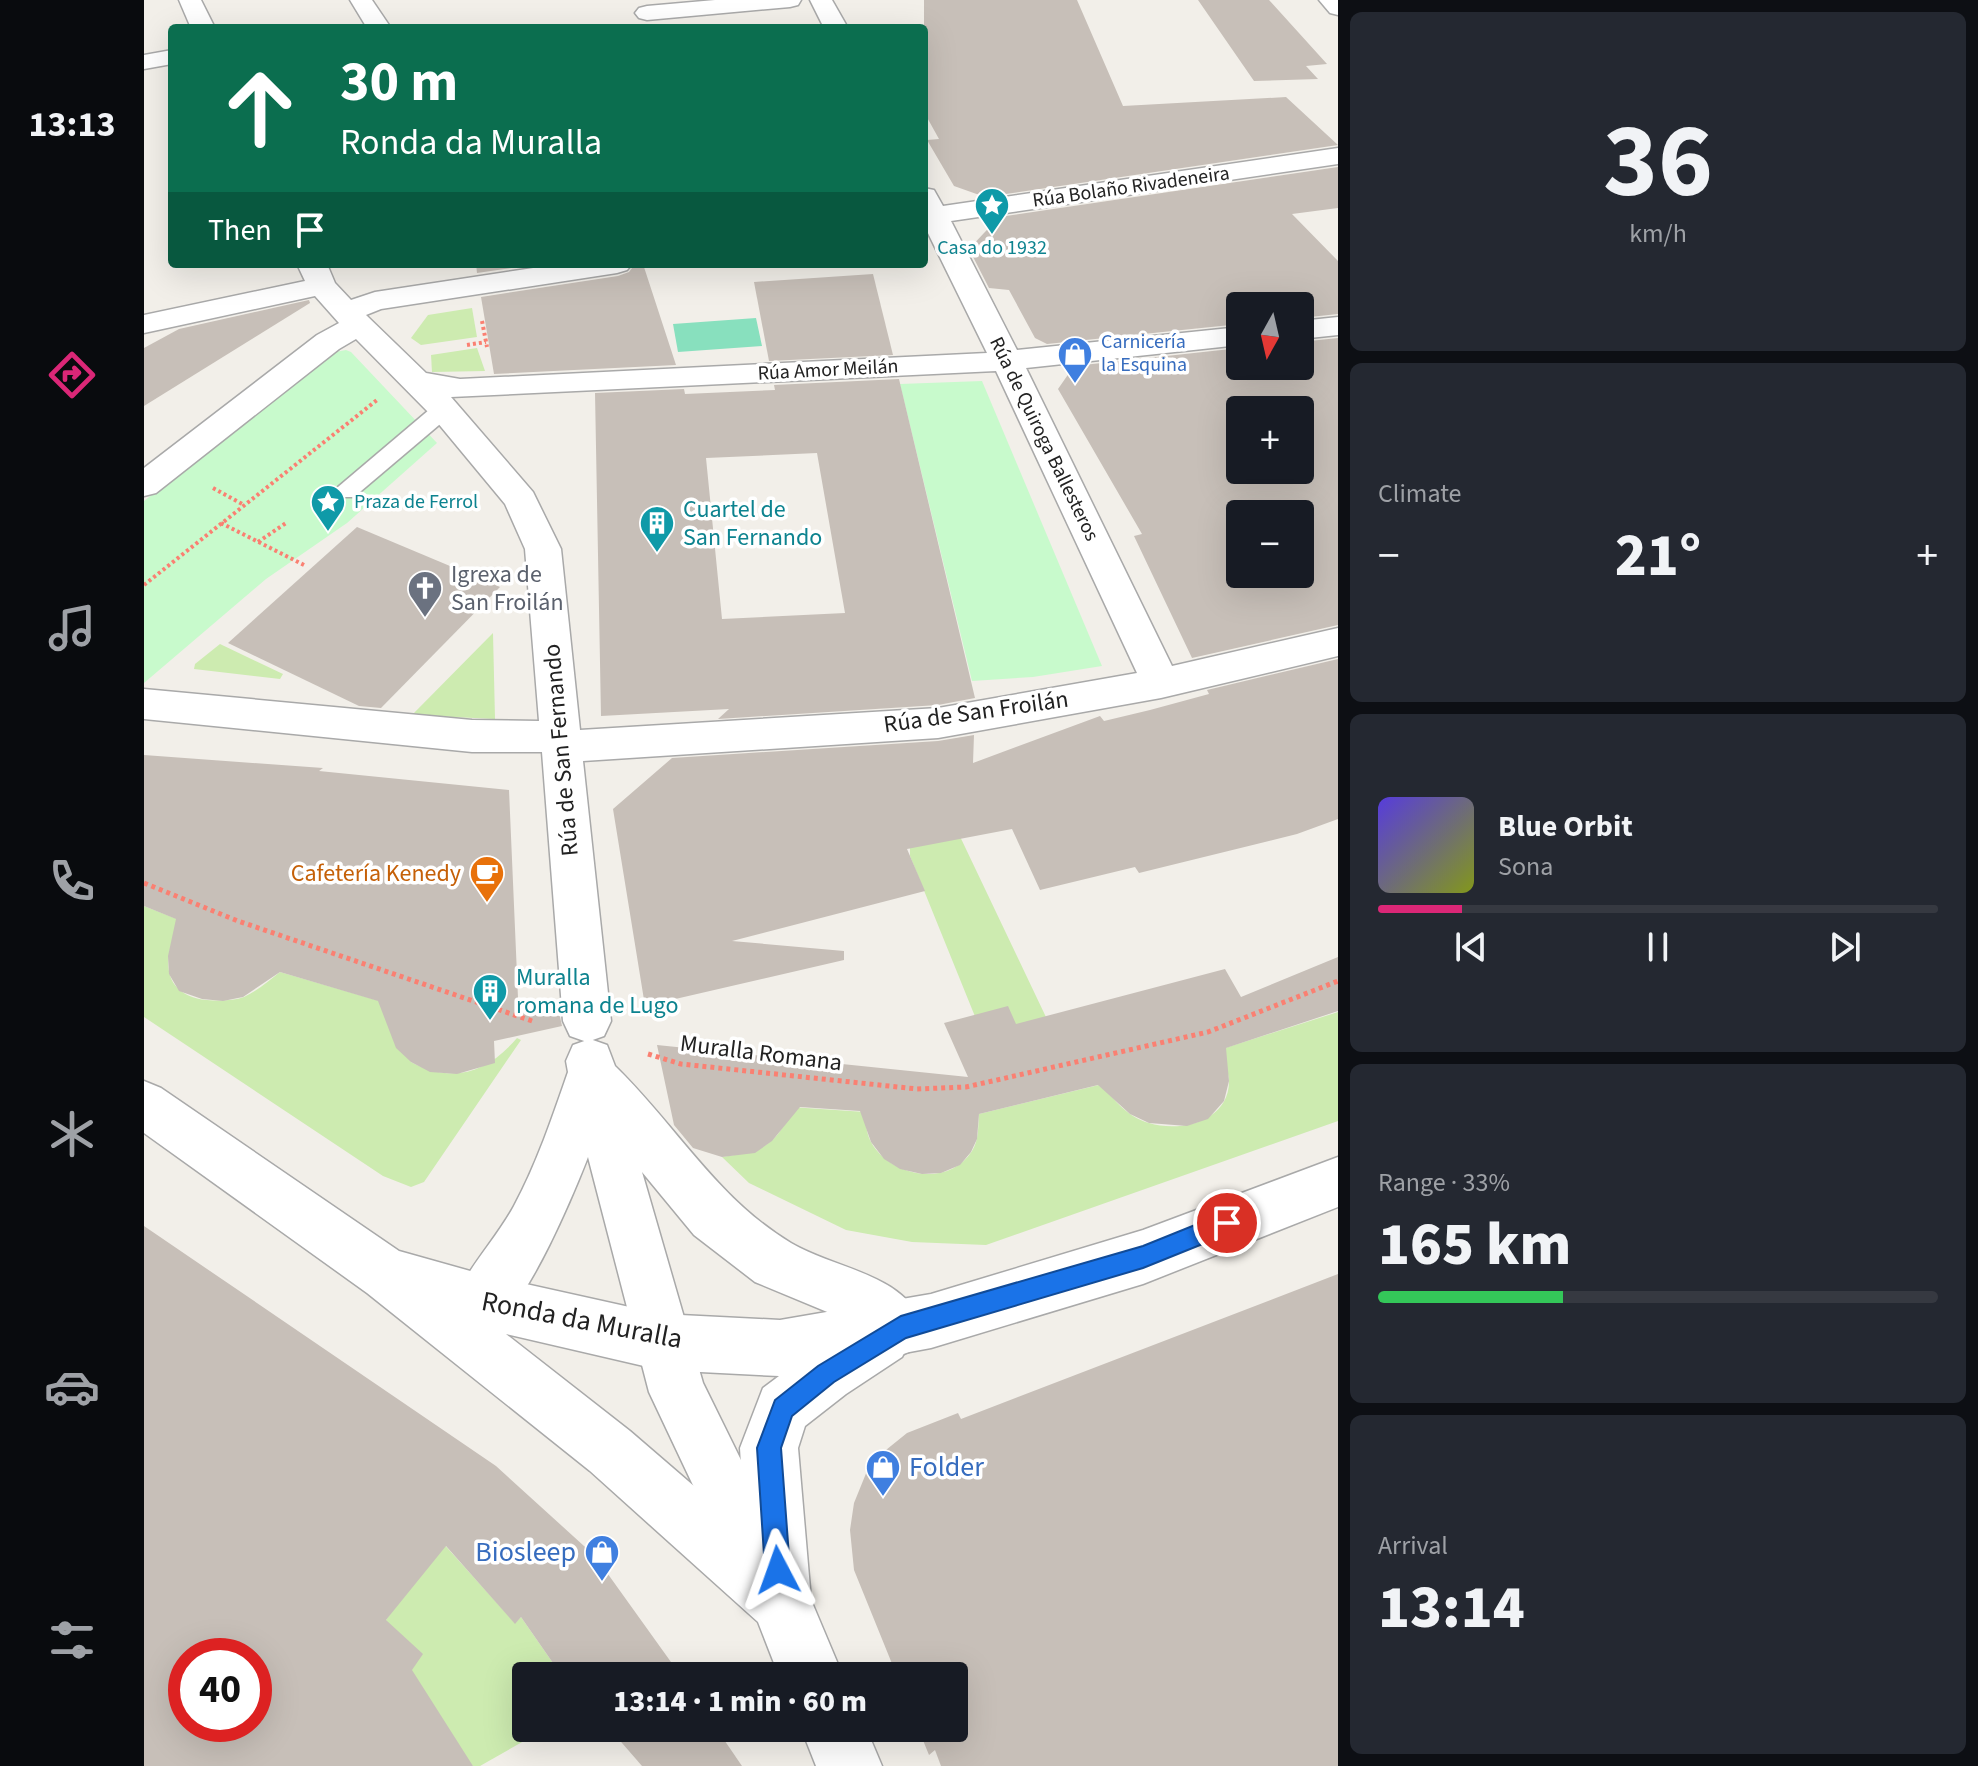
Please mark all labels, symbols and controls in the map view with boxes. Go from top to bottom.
text: 30 m [340,43,458,122]
icon: ahead [208,56,312,160]
text: 36 [1603,89,1713,237]
text: 13:13 [29,99,115,150]
text: Ronda da Muralla [340,117,602,168]
street label: Rúa Bolaño Rivadeneira [1031,159,1231,215]
place icon: Casa do 1932 [973,186,1011,236]
icon: arrive [288,208,332,252]
text: Then [208,209,272,252]
text: km/h [1629,215,1687,252]
place label: Casa do 1932 [937,234,1047,262]
north arrow [1226,292,1314,380]
map controls [1226,292,1314,588]
place label: Carnicería la Esquina [1101,328,1187,379]
street label: Rúa de Quiroga Ballesteros [982,332,1106,546]
shop icon: Carnicería la Esquina [1056,335,1094,385]
icon: directions [44,347,100,403]
street label: Rúa Amor Meilán [757,352,899,388]
button: + [1226,396,1314,484]
text: Climate [1378,475,1462,512]
place icon: Praza de Ferrol [309,483,347,533]
place label: Praza de Ferrol [354,488,478,516]
place label: Cuartel de San Fernando [683,492,822,555]
button: − [1226,500,1314,588]
building icon: Cuartel de San Fernando [638,504,676,554]
text: 21° [1615,514,1701,599]
text: − [1378,525,1400,588]
text: + [1916,525,1938,588]
place label: Igrexa de San Froilán [451,557,564,620]
church icon: Igrexa de San Froilán [406,569,444,619]
icon: music [44,600,100,656]
street label: Rúa de San Fernando [534,642,588,858]
street label: Rúa de San Froilán [881,682,1071,742]
text: Blue Orbit [1498,805,1633,848]
text: Sona [1498,848,1553,885]
icon: phone [44,853,100,909]
cafe icon: Cafetería Kenedy [468,854,506,904]
place label: Cafetería Kenedy [291,856,461,891]
icon: previous [1449,925,1493,969]
icon: pause [1636,925,1680,969]
icon: next [1823,925,1867,969]
place label: Muralla romana de Lugo [516,960,678,1023]
building icon: Muralla romana de Lugo [471,972,509,1022]
street label: Muralla Romana [678,1026,844,1080]
icon: climate [44,1106,100,1162]
text: Range · 33% [1378,1164,1510,1201]
pin [1193,1189,1261,1257]
icon: arrive [1205,1201,1249,1245]
text: 165 km [1378,1203,1571,1288]
street label: Ronda da Muralla [478,1281,686,1359]
icon: car [44,1359,100,1415]
place label: Folder [909,1447,984,1487]
shop icon: Folder [864,1448,902,1498]
text: Arrival [1378,1527,1448,1564]
position arrow [736,1528,820,1612]
place label: Biosleep [475,1532,576,1572]
shop icon: Biosleep [583,1533,621,1583]
text: 13:14 [1378,1566,1525,1651]
icon: filters [44,1612,100,1668]
speed limit sign: 40 [168,1638,272,1742]
text: 13:14 · 1 min · 60 m [613,1680,867,1723]

